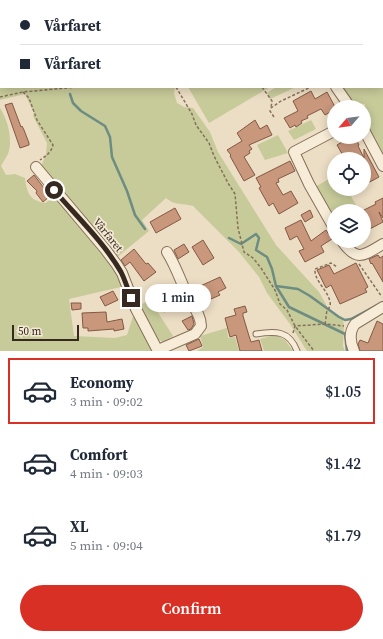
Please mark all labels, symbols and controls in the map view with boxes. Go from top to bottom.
text: Vårfaret [44,15,101,36]
text: Vårfaret [44,53,101,74]
north arrow [327,100,371,144]
map controls [327,100,371,248]
button: locate [327,152,371,196]
route start [45,181,63,199]
button: layers [327,204,371,248]
street label: Vårfaret [90,215,127,256]
callout: 1 min [145,284,211,312]
route end [122,289,140,307]
text: 1 min [161,289,195,306]
scale bar [12,323,79,342]
text: 50 m [18,324,41,339]
text: Economy [70,372,134,393]
icon: car [22,373,58,409]
text: $1.05 [325,381,361,402]
text: 3 min · 09:02 [70,393,143,410]
text: Comfort [70,444,128,465]
icon: car [22,445,58,481]
text: $1.42 [325,453,361,474]
text: 4 min · 09:03 [70,465,143,482]
text: XL [70,516,89,537]
icon: car [22,517,58,553]
text: $1.79 [325,525,361,546]
text: 5 min · 09:04 [70,537,143,554]
button: Confirm [20,585,363,631]

